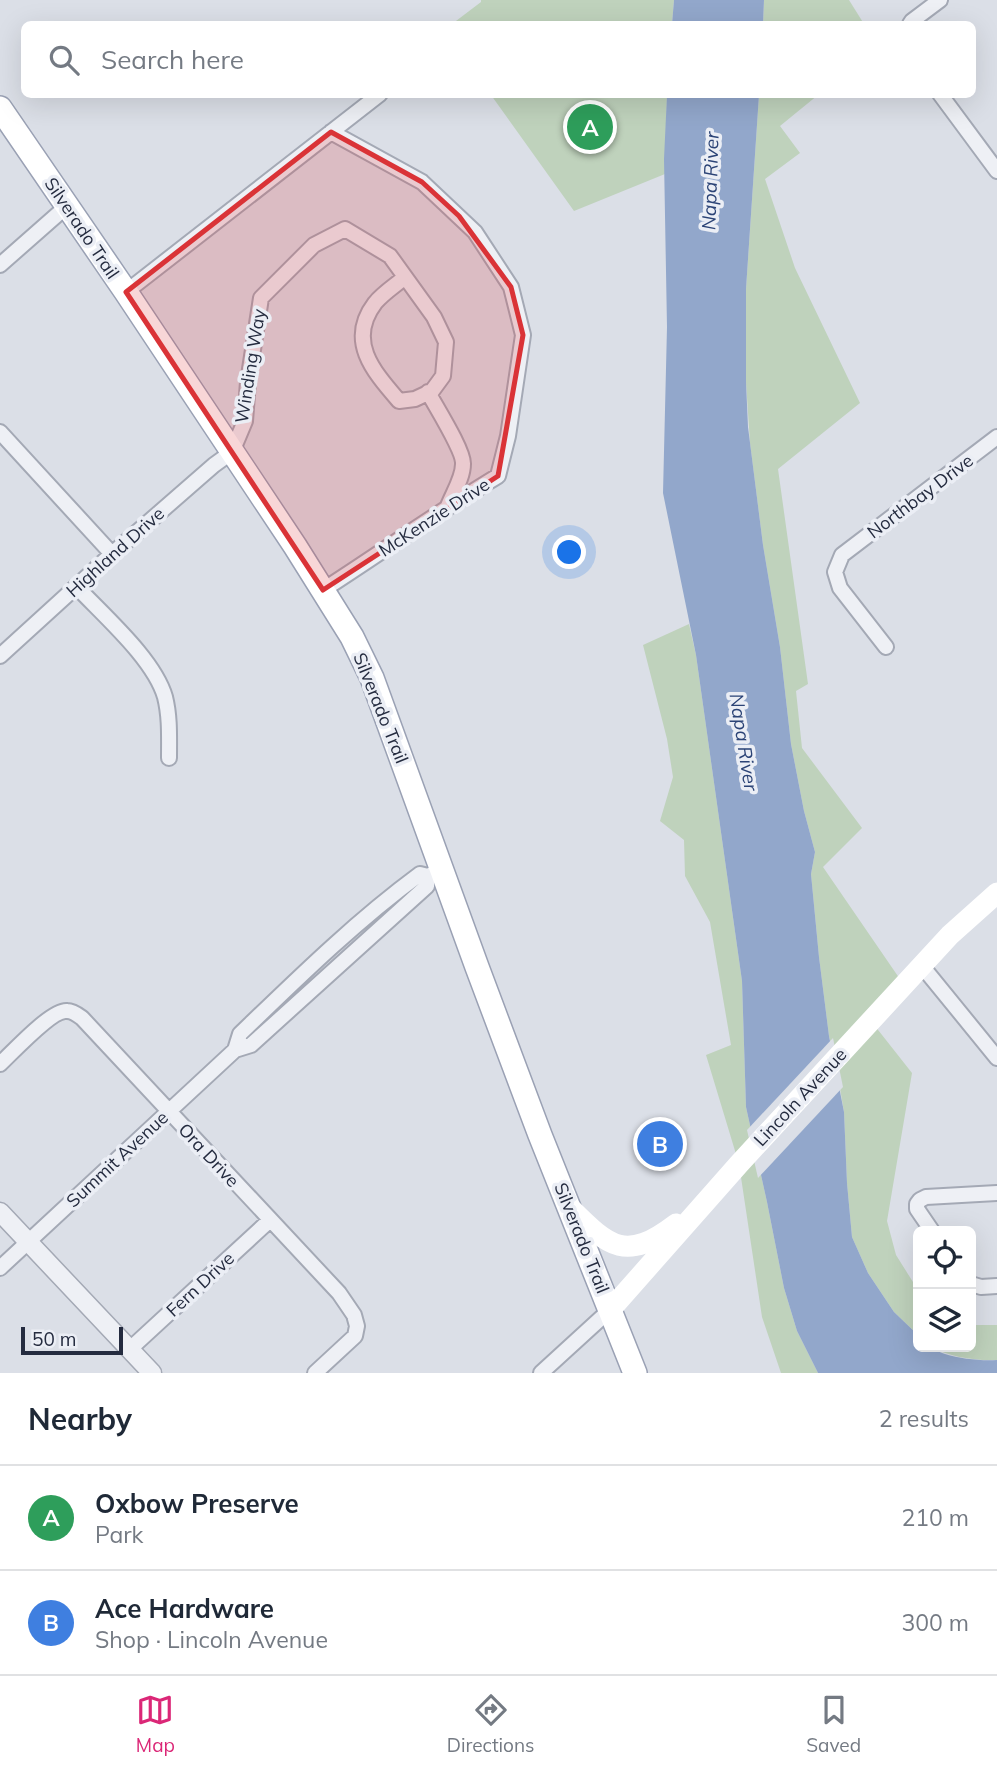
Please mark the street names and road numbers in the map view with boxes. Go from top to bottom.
street label: Silverado Trail [40,173,124,283]
street label: Winding Way [230,307,270,425]
street label: Northbay Drive [862,449,978,543]
street label: McKenzie Drive [374,473,494,561]
street label: Highland Drive [61,502,169,602]
street label: Silverado Trail [348,649,414,767]
street label: Lincoln Avenue [749,1043,851,1151]
street label: Summit Avenue [61,1106,173,1212]
street label: Ora Drive [174,1118,244,1192]
street label: Silverado Trail [549,1179,615,1297]
street label: Fern Drive [161,1247,239,1321]

